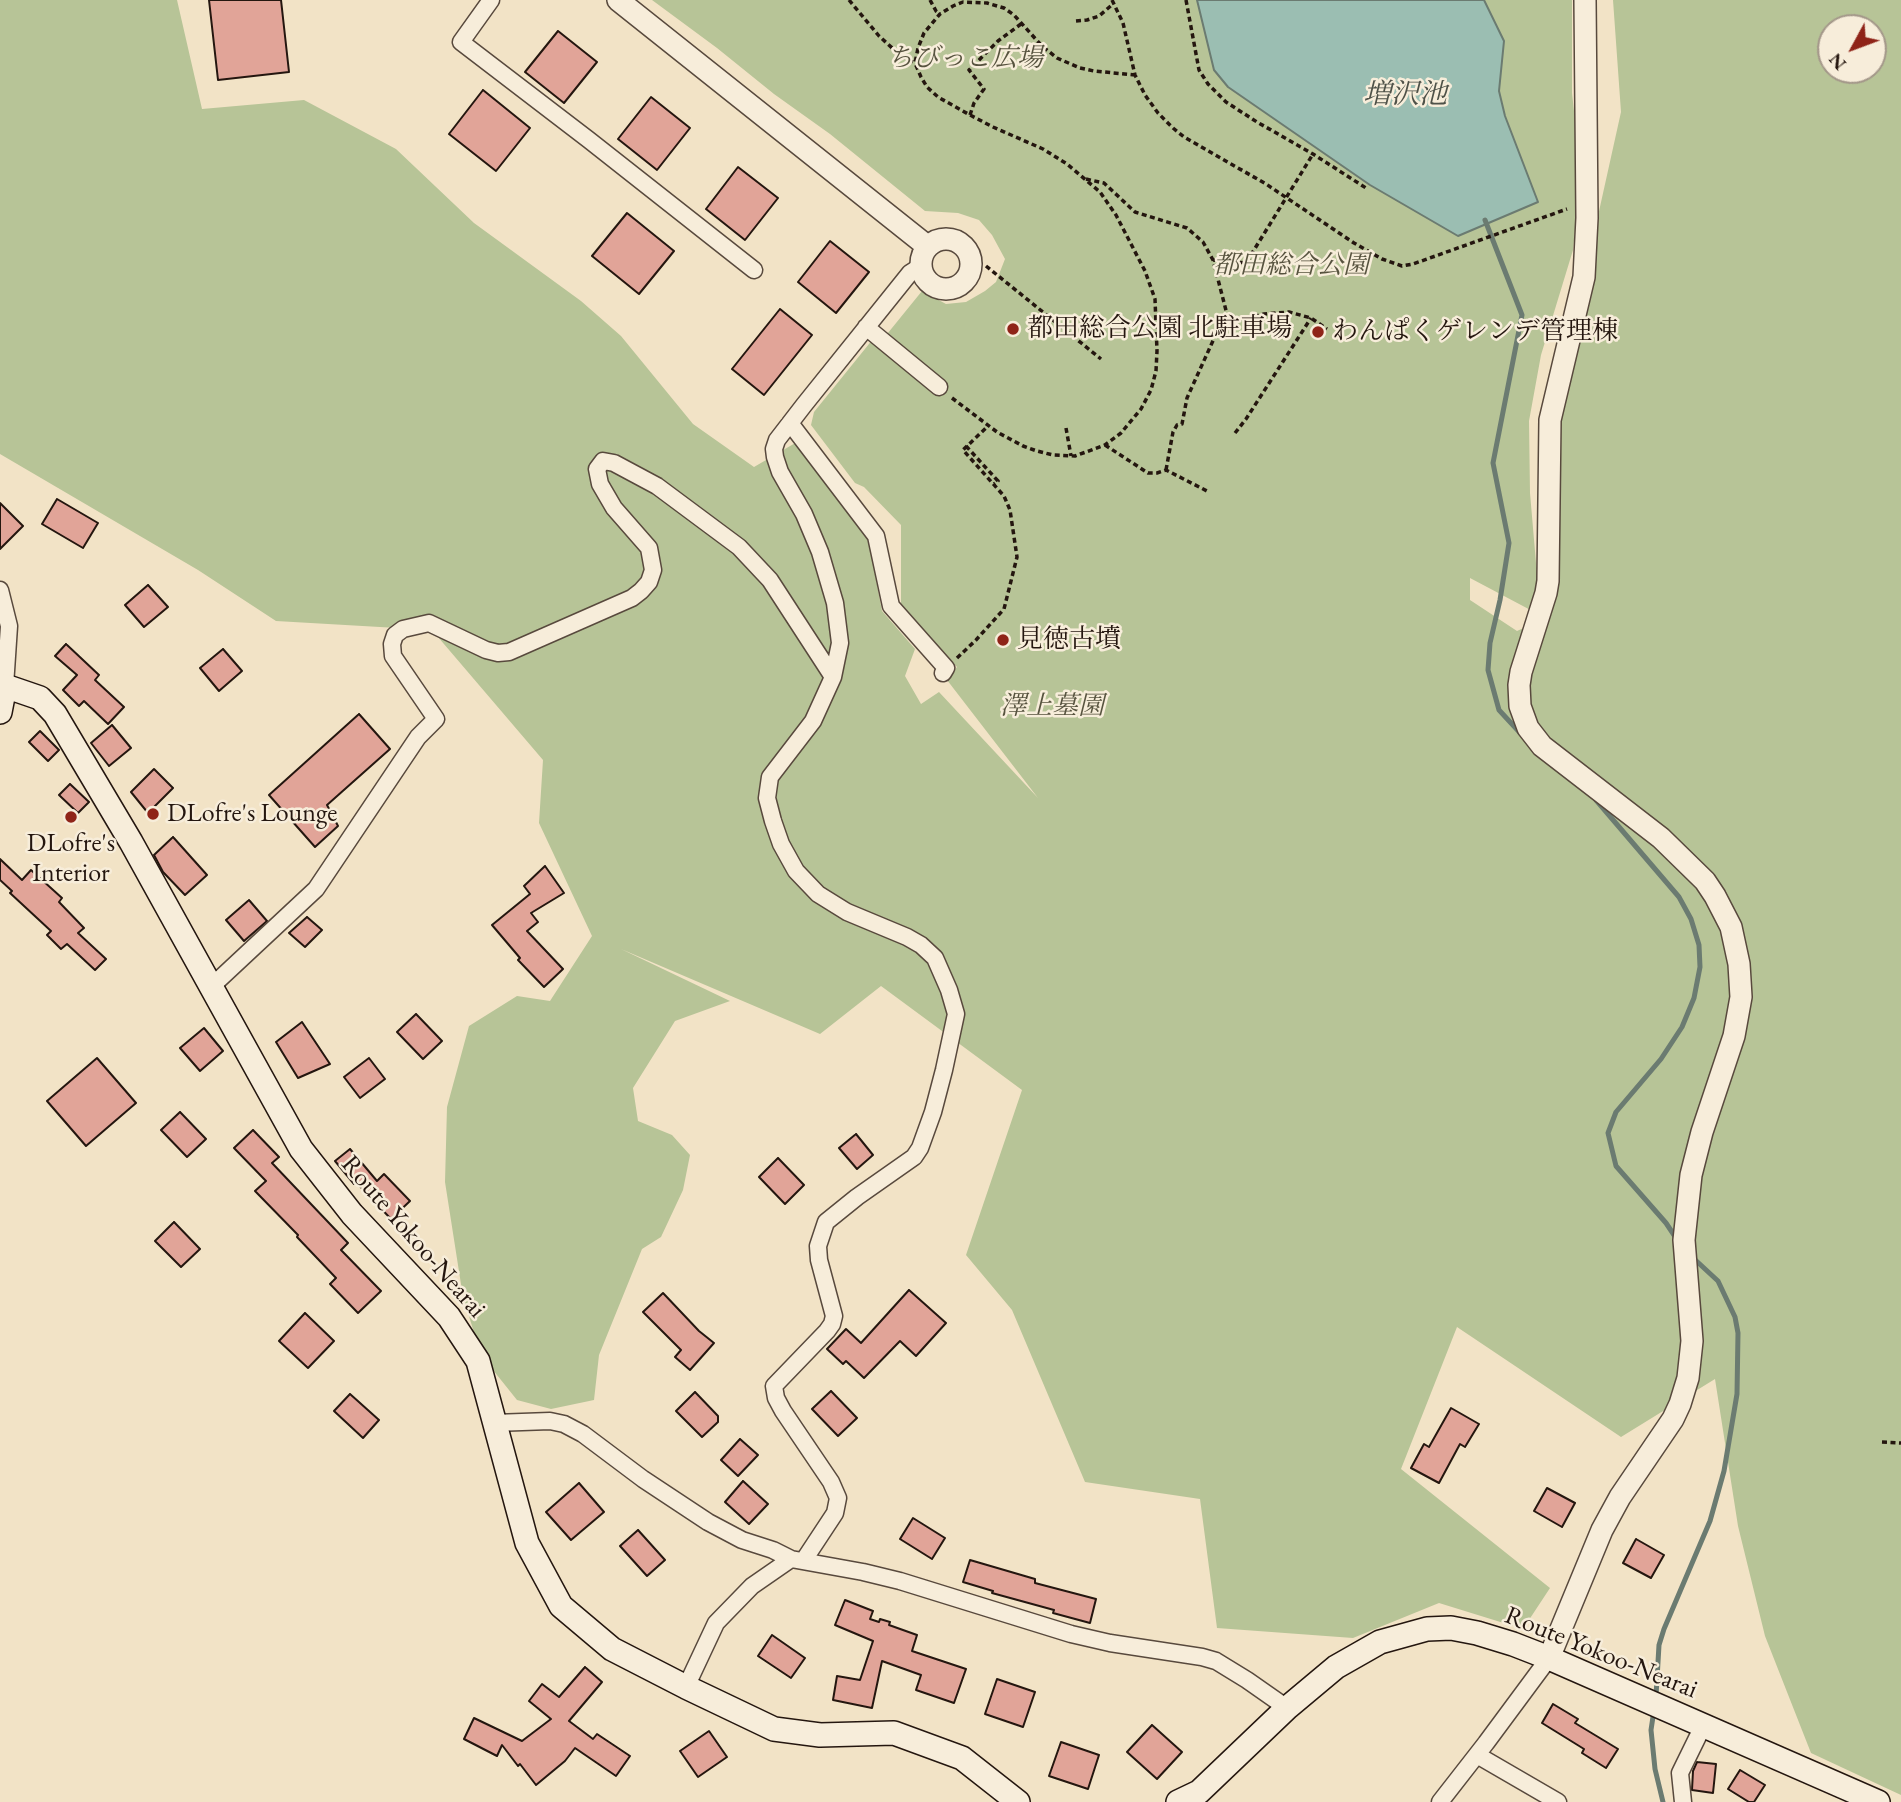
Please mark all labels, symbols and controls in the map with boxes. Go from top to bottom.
north arrow [1817,14,1887,84]
park label: ちびっこ広場 [887,43,1043,75]
text: N [1823,48,1852,76]
water label: 増沢池 [1363,78,1447,112]
park label: 都田総合公園 [1213,250,1369,282]
place label: 都田総合公園 北駐車場 [1027,313,1292,345]
place label: わんぱくゲレンデ管理棟 [1332,316,1618,348]
marker: 都田総合公園 北駐車場 [1005,321,1021,337]
marker: わんぱくゲレンデ管理棟 [1310,324,1326,340]
place label: 見徳古墳 [1017,624,1121,656]
marker: 見徳古墳 [995,632,1011,648]
park label: 澤上墓園 [1000,691,1104,723]
place label: DLofre's Lounge [167,798,337,830]
marker: DLofre's Lounge [145,806,161,822]
marker: DLofre's Interior [63,809,79,825]
place label: DLofre's Interior [27,828,115,890]
street label: Route Yokoo-Nearai [334,1149,492,1325]
street label: Route Yokoo-Nearai [1500,1600,1702,1706]

